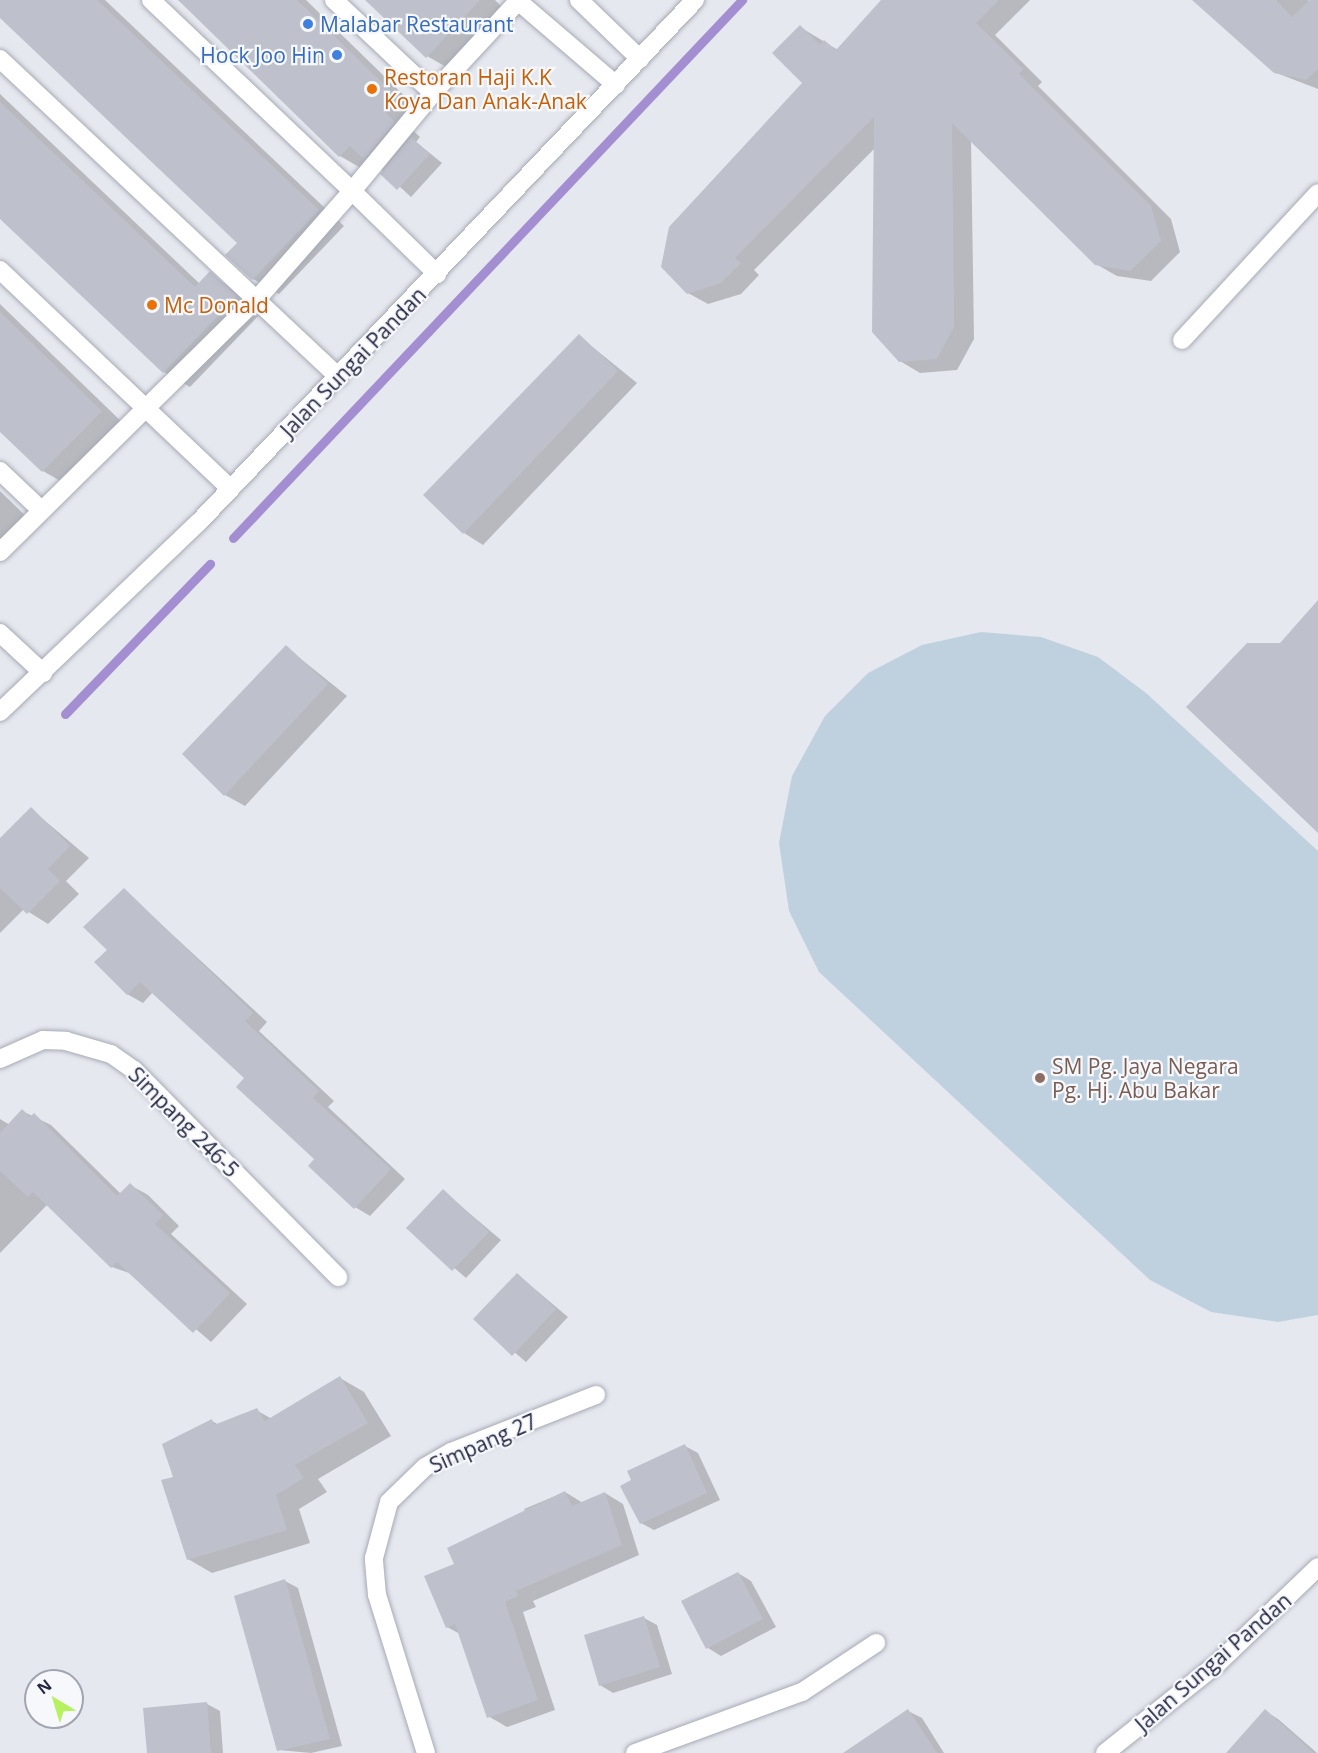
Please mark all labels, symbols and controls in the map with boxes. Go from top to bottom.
place label: Malabar Restaurant [320,11,513,37]
marker: Malabar Restaurant [301,17,315,31]
place label: Hock Joo Hin [200,42,325,68]
marker: Hock Joo Hin [330,48,344,62]
place label: Restoran Haji K.K Koya Dan Anak-Anak [384,64,587,114]
marker: Restoran Haji K.K Koya Dan Anak-Anak [365,82,379,96]
street label: Jalan Sungai Pandan [275,282,431,442]
place label: Mc Donald [164,292,269,318]
marker: Mc Donald [145,298,159,312]
place label: SM Pg. Jaya Negara Pg. Hj. Abu Bakar [1052,1053,1239,1103]
street label: Simpang 246-5 [124,1062,244,1182]
marker: SM Pg. Jaya Negara Pg. Hj. Abu Bakar [1033,1071,1047,1085]
street label: Simpang 27 [426,1408,540,1478]
street label: Jalan Sungai Pandan [1130,1587,1296,1737]
north arrow [24,1669,84,1729]
text: N [32,1674,56,1699]

